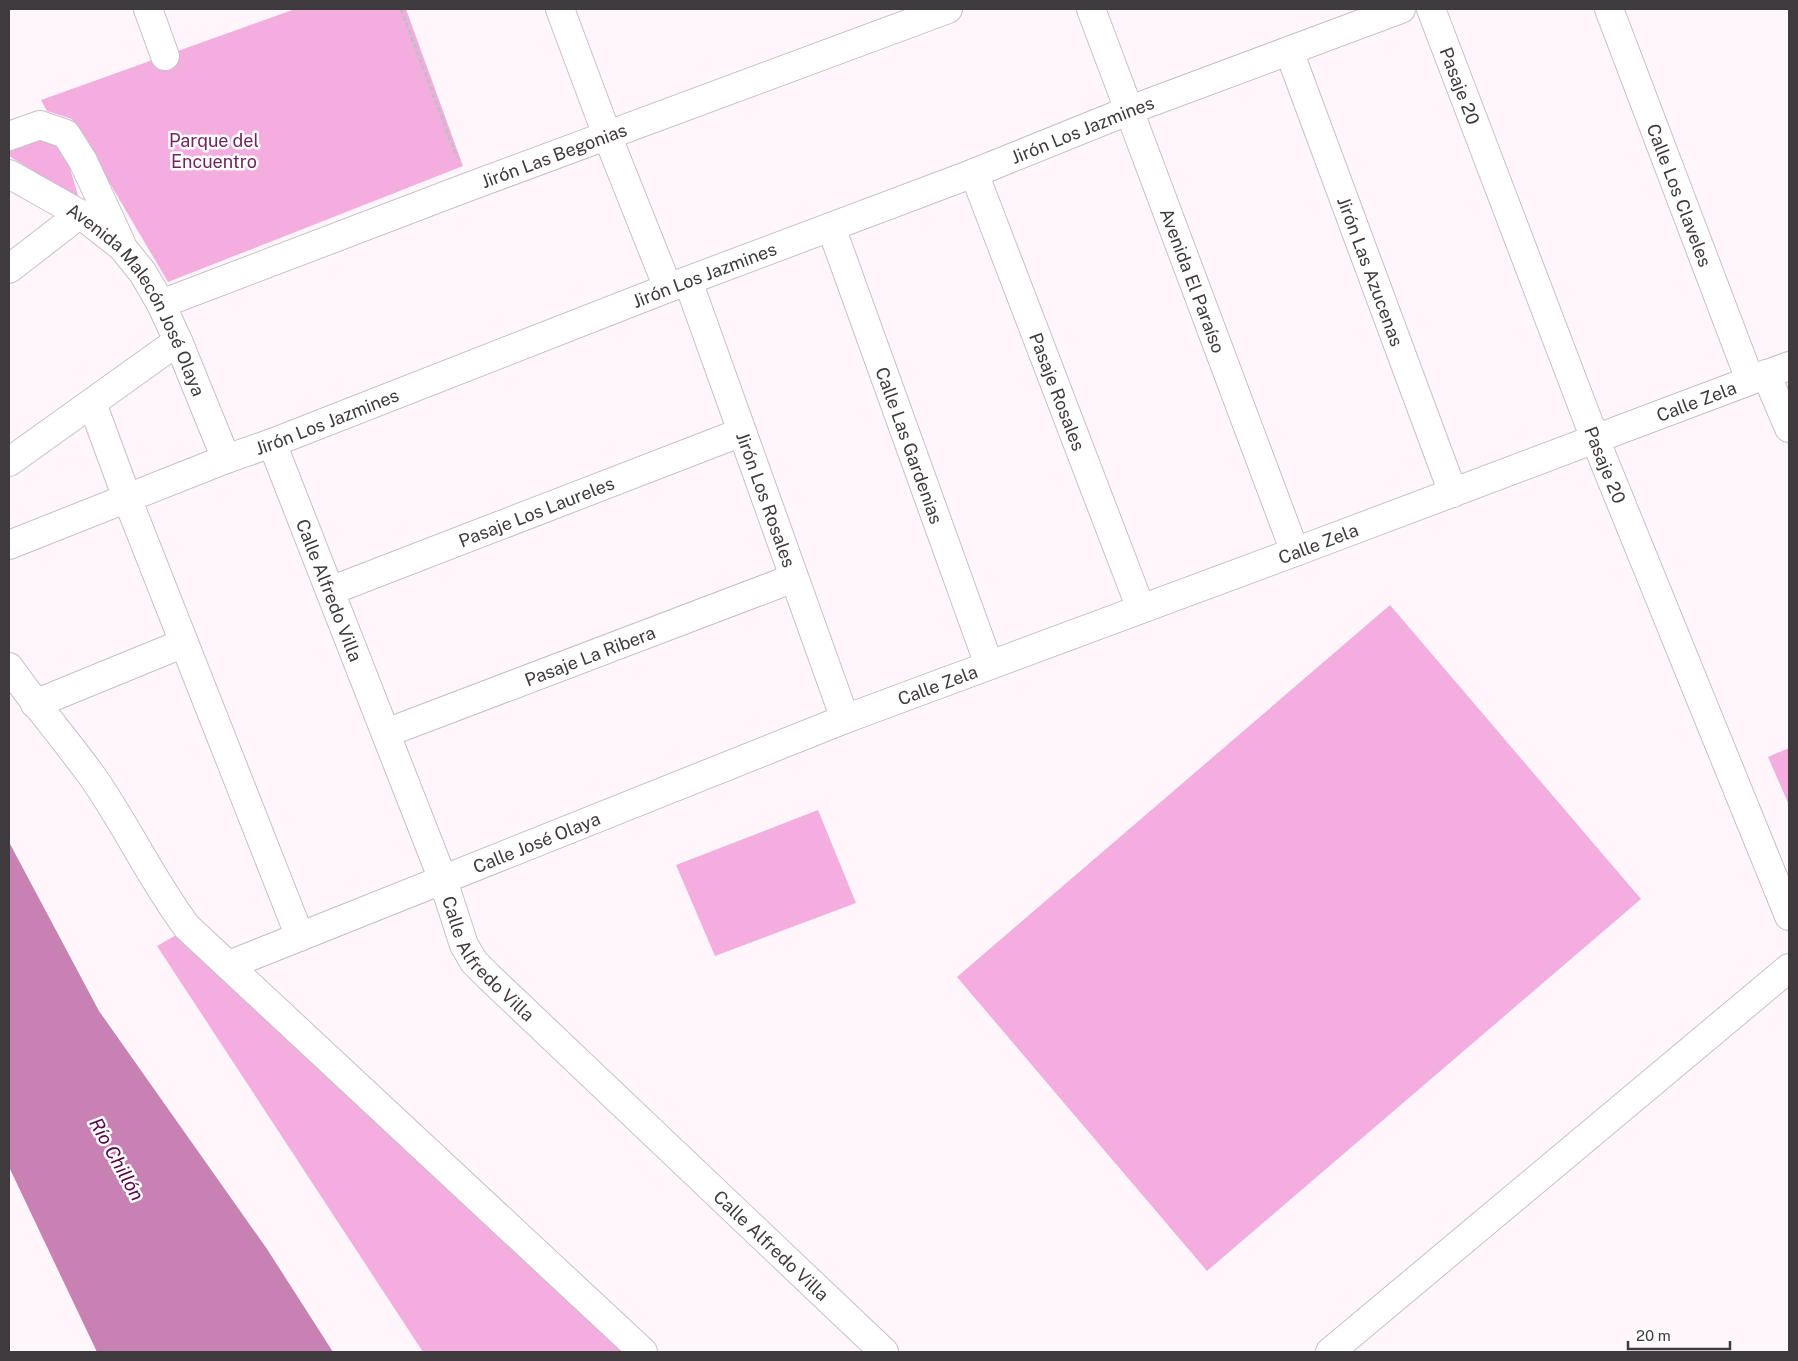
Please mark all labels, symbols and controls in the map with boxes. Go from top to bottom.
street label: Pasaje 20 [1436,44,1485,127]
street label: Jirón Los Jazmines [1008,92,1157,168]
street label: Jirón Las Begonias [478,119,630,192]
street label: Calle Los Claveles [1643,121,1716,269]
park label: Parque del Encuentro [169,130,259,172]
street label: Jirón Las Azucenas [1333,194,1408,349]
street label: Avenida Malecón José Olaya [64,199,210,399]
street label: Avenida El Paraíso [1156,205,1230,356]
street label: Jirón Los Jazmines [629,238,779,311]
street label: Pasaje Rosales [1026,329,1090,454]
street label: Calle Las Gardenias [872,364,948,526]
street label: Calle Zela [1653,376,1739,426]
street label: Jirón Los Jazmines [252,384,402,459]
street label: Pasaje 20 [1581,423,1631,506]
street label: Jirón Los Rosales [732,429,800,570]
street label: Pasaje Los Laureles [455,472,617,551]
street label: Calle Alfredo Villa [292,516,367,664]
street label: Calle Zela [1275,519,1361,568]
street label: Pasaje La Ribera [521,621,658,690]
street label: Calle Zela [895,660,980,709]
street label: Calle José Olaya [470,807,603,877]
street label: Calle Alfredo Villa [438,893,539,1025]
water label: Río Chillón [85,1114,149,1204]
street label: Calle Alfredo Villa [709,1186,833,1305]
scale bar [1628,1318,1730,1350]
text: 20 m [1636,1327,1671,1344]

